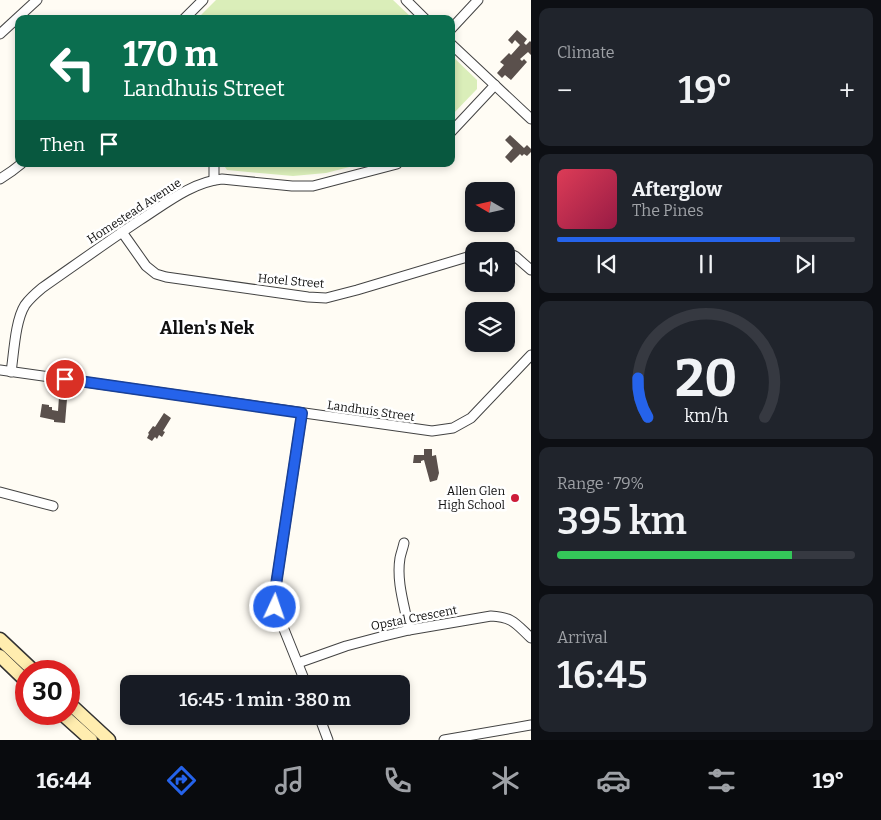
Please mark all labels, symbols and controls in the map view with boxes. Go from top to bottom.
text: 170 m [123,33,218,75]
icon: left [40,35,105,100]
text: Climate [557,43,615,62]
text: 19° [678,67,733,113]
text: − [557,74,572,107]
text: + [839,74,855,107]
text: Landhuis Street [123,75,285,102]
icon: arrive [95,130,123,158]
text: Then [40,133,85,156]
street label: Homestead Avenue [84,175,184,247]
text: Afterglow [632,178,722,201]
north arrow [465,182,515,232]
map controls [465,182,515,352]
text: The Pines [632,201,704,220]
button: sound [465,242,515,292]
icon: previous [593,250,621,278]
icon: pause [692,250,720,278]
icon: next [791,250,819,278]
street label: Hotel Street [257,271,325,291]
button: layers [465,302,515,352]
district label: Allen's Nek [160,317,255,339]
text: 20 [675,347,737,410]
pin [44,358,86,400]
icon: arrive [51,365,79,393]
street label: Landhuis Street [326,398,416,424]
text: km/h [684,405,728,427]
text: Range · 79% [557,474,644,493]
place label: Allen Glen High School [438,484,506,512]
marker: Allen Glen High School [509,492,521,504]
text: 395 km [557,498,687,544]
position arrow [248,580,300,632]
street label: Opstal Crescent [370,603,459,633]
text: Arrival [557,628,608,647]
text: 16:45 [557,652,648,698]
speed limit sign: 30 [15,660,80,725]
text: 16:45 · 1 min · 380 m [179,688,351,711]
icon: directions [164,763,199,798]
icon: music [272,763,307,798]
icon: phone [380,763,415,798]
icon: climate [488,763,523,798]
icon: car [596,763,631,798]
icon: filters [704,763,739,798]
text: 16:44 [37,767,91,794]
text: 19° [812,767,844,794]

